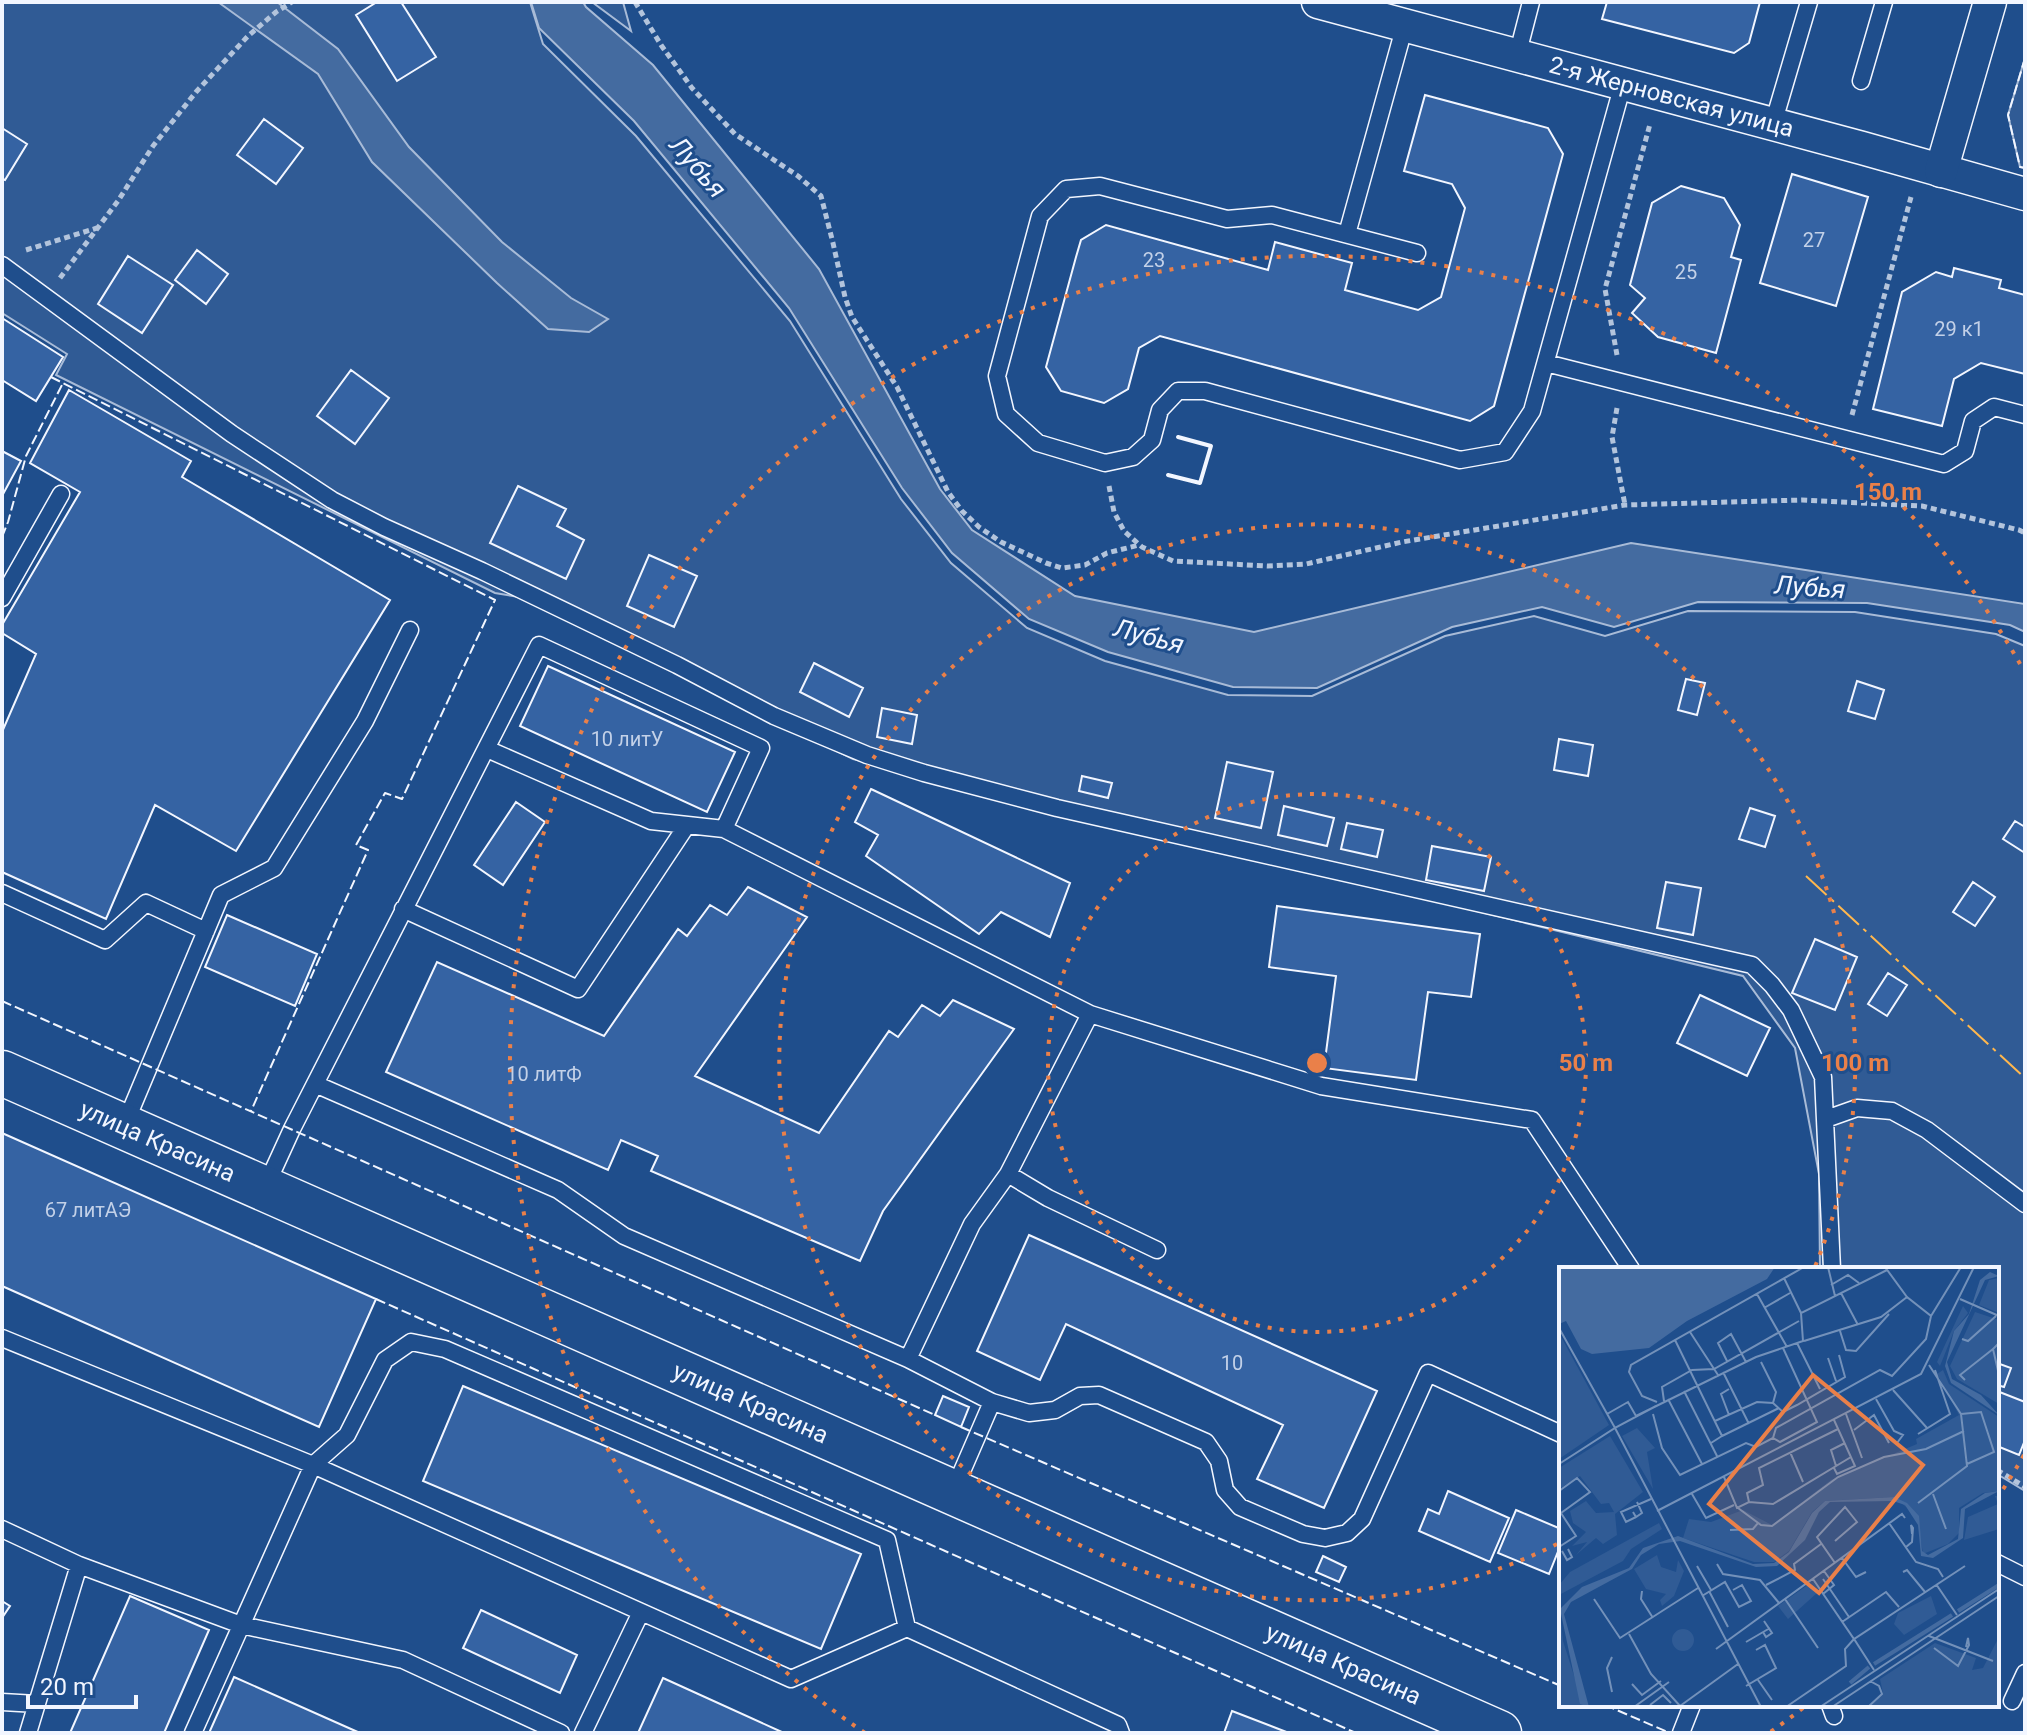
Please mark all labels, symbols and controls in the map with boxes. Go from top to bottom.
street label: 2-я Жерновская улица [1546,51,1797,143]
water label: Лубья [663,130,733,204]
house number: 27 [1803,228,1825,252]
house number: 23 [1143,248,1165,272]
house number: 25 [1675,260,1697,284]
house number: 29 к1 [1934,317,1984,341]
text: 150 m [1854,478,1922,506]
water label: Лубья [1773,569,1846,604]
water label: Лубья [1110,612,1187,660]
house number: 10 литУ [591,727,663,751]
centre of rings [1303,1049,1331,1077]
text: 50 m [1559,1049,1613,1077]
text: 100 m [1821,1049,1889,1077]
house number: 10 литФ [506,1062,582,1086]
street label: улица Красина [76,1095,240,1188]
house number: 67 литАЭ [45,1198,131,1222]
inset map [1559,1267,1999,1707]
house number: 10 [1221,1351,1243,1375]
street label: улица Красина [668,1357,832,1449]
street label: улица Красина [1261,1618,1425,1711]
scale bar [28,1659,136,1709]
text: 20 m [40,1673,94,1701]

